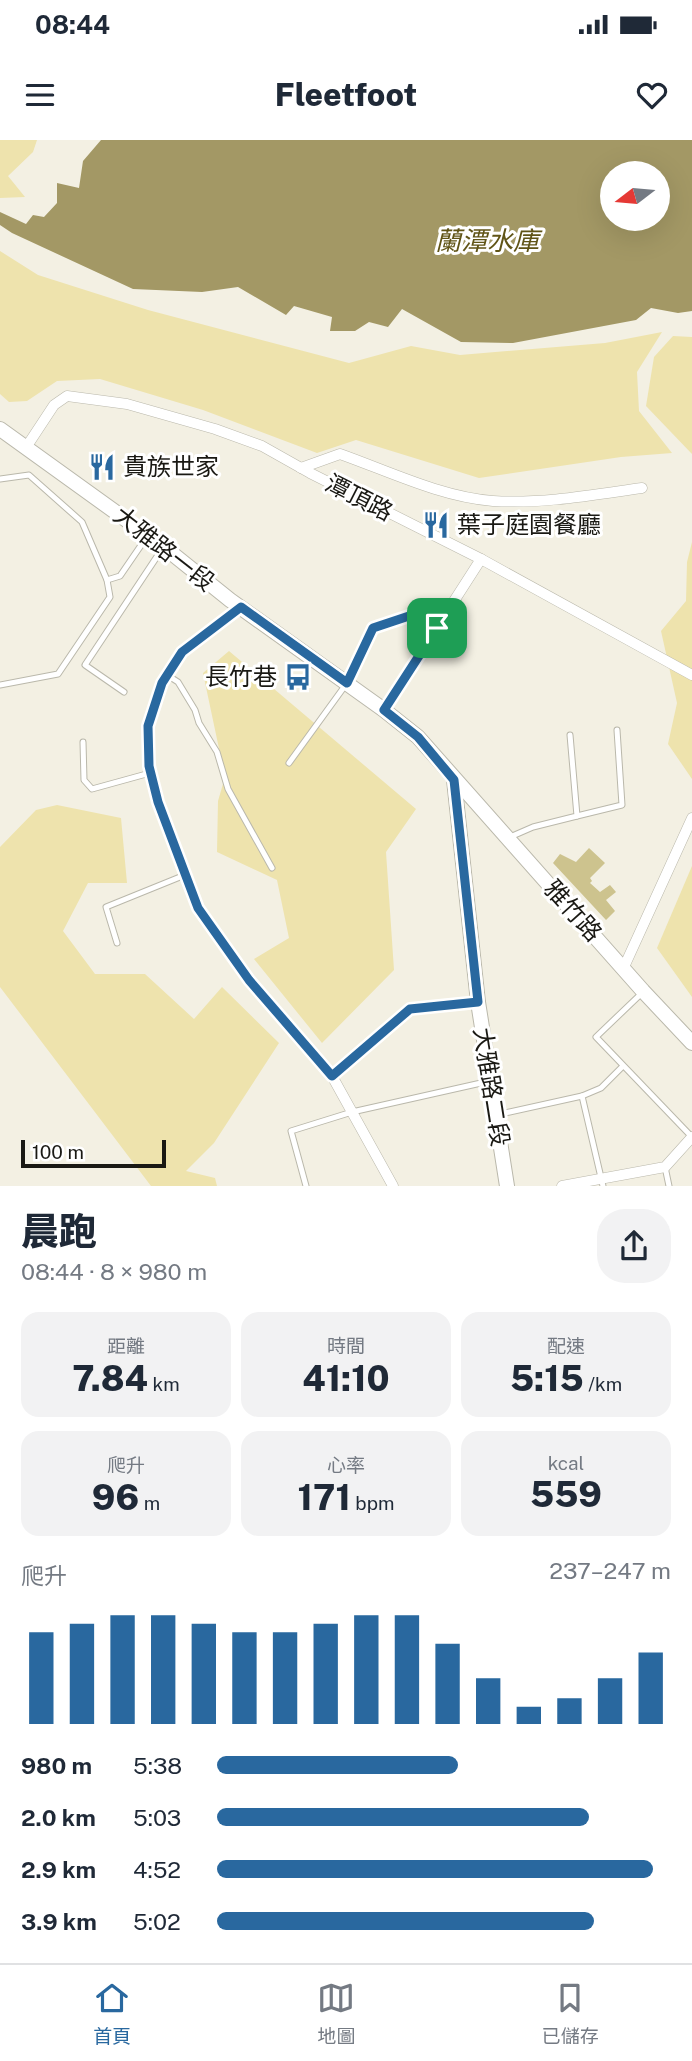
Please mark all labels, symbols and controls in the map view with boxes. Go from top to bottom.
text: 08:44 [35,9,110,40]
icon: menu [21,76,59,114]
text: Fleetfoot [275,76,417,113]
icon: heart [633,76,671,114]
north arrow [600,161,670,231]
map controls [600,161,670,231]
water label: 蘭潭水庫 [435,225,543,256]
restaurant icon: 貴族世家 [87,452,117,482]
place label: 貴族世家 [123,452,219,480]
street label: 潭頂路 [321,468,398,526]
street label: 大雅路一段 [109,500,221,596]
restaurant icon: 葉子庭園餐廳 [421,510,451,540]
place label: 葉子庭園餐廳 [457,510,601,538]
pin [407,598,467,658]
icon: arrive [418,609,456,647]
place label: 長竹巷 [205,662,277,690]
bus stop icon: 長竹巷 [283,662,313,692]
street label: 雅竹路 [539,874,608,946]
street label: 大雅路二段 [469,1025,515,1148]
scale bar [21,1137,166,1169]
text: 100 m [32,1141,84,1163]
text: 晨跑 [21,1209,97,1254]
button: share [597,1209,671,1283]
text: 08:44 · 8 × 980 m [21,1258,207,1285]
text: 距離 [107,1335,145,1357]
text: 時間 [327,1335,365,1357]
text: 配速 [547,1335,585,1357]
text: 7.84 [72,1358,148,1399]
text: 41:10 [302,1358,390,1399]
text: 5:15 [510,1358,584,1399]
text: km [148,1373,180,1395]
text: /km [584,1373,622,1395]
text: kcal [548,1452,584,1474]
text: 爬升 [107,1454,145,1476]
text: 心率 [327,1454,365,1476]
text: 559 [530,1474,602,1515]
text: 96 [92,1477,139,1518]
text: 171 [298,1477,351,1518]
text: m [139,1492,160,1514]
text: bpm [351,1492,394,1514]
text: 237–247 m [549,1557,671,1584]
text: 爬升 [21,1562,67,1589]
text: 980 m [21,1752,92,1779]
text: 5:38 [133,1752,182,1779]
text: 2.0 km [21,1804,96,1831]
text: 5:03 [133,1804,181,1831]
text: 2.9 km [21,1856,96,1883]
text: 4:52 [133,1856,181,1883]
text: 3.9 km [21,1908,97,1935]
text: 5:02 [133,1908,181,1935]
tab: 首頁 [93,1979,131,2048]
tab: 地圖 [317,1979,356,2048]
tab: 已儲存 [542,1979,599,2048]

